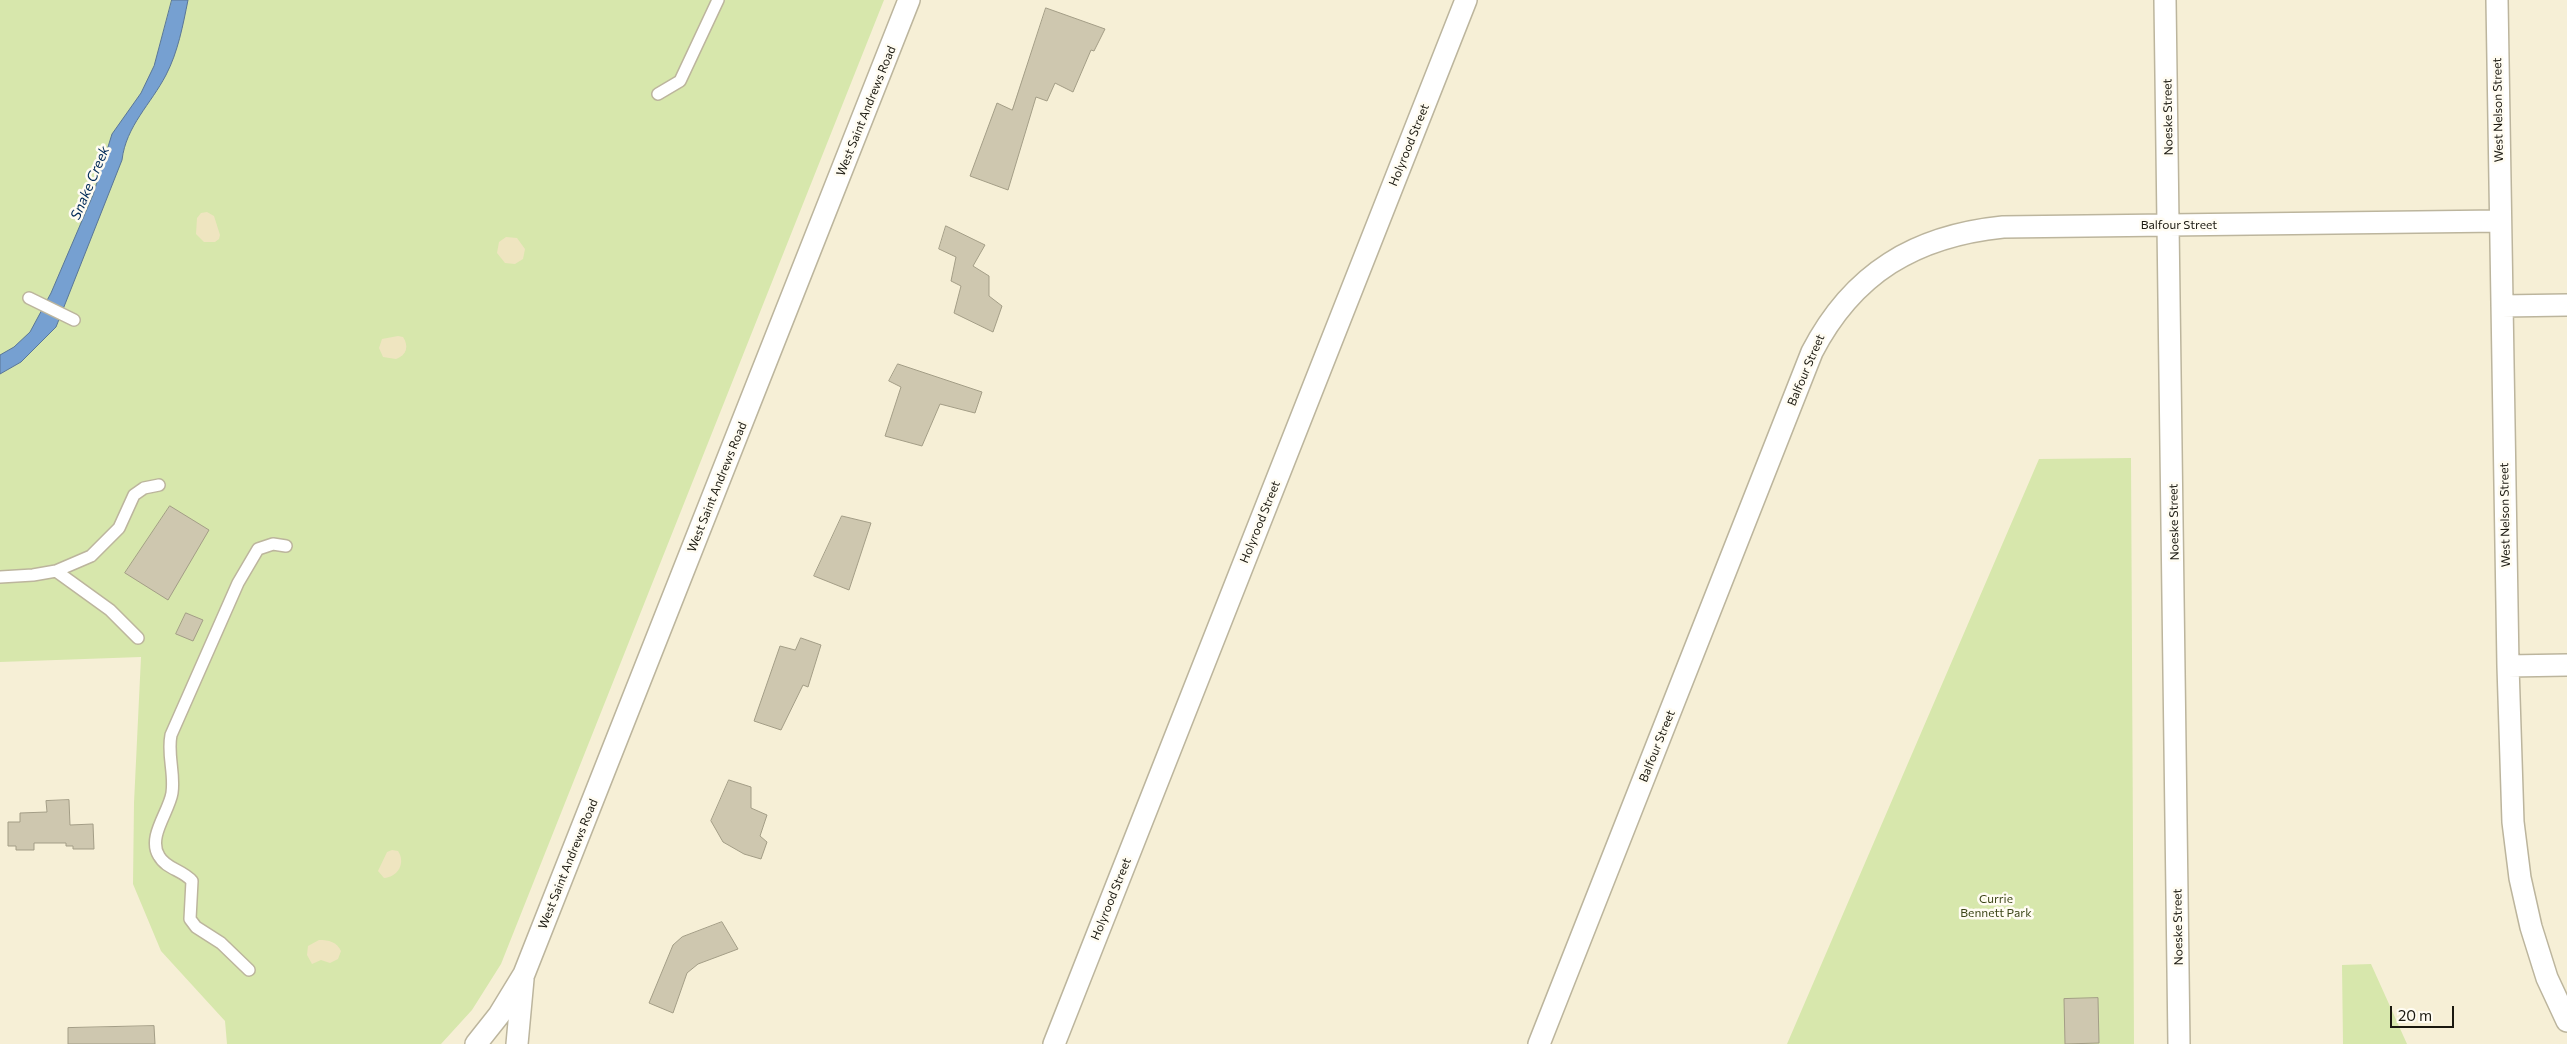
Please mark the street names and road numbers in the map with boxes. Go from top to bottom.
street label: West Saint Andrews Road [833,44,899,178]
street label: West Nelson Street [2490,58,2506,162]
street label: Noeske Street [2160,78,2176,156]
street label: Holyrood Street [1386,102,1432,188]
street label: Balfour Street [2141,218,2217,232]
street label: Balfour Street [1784,332,1828,408]
street label: West Saint Andrews Road [684,420,750,554]
street label: West Nelson Street [2497,463,2513,567]
street label: Holyrood Street [1237,479,1283,565]
street label: Noeske Street [2166,483,2182,561]
street label: Balfour Street [1636,708,1678,784]
street label: West Saint Andrews Road [535,797,601,931]
street label: Holyrood Street [1088,856,1134,942]
street label: Noeske Street [2170,888,2186,966]

